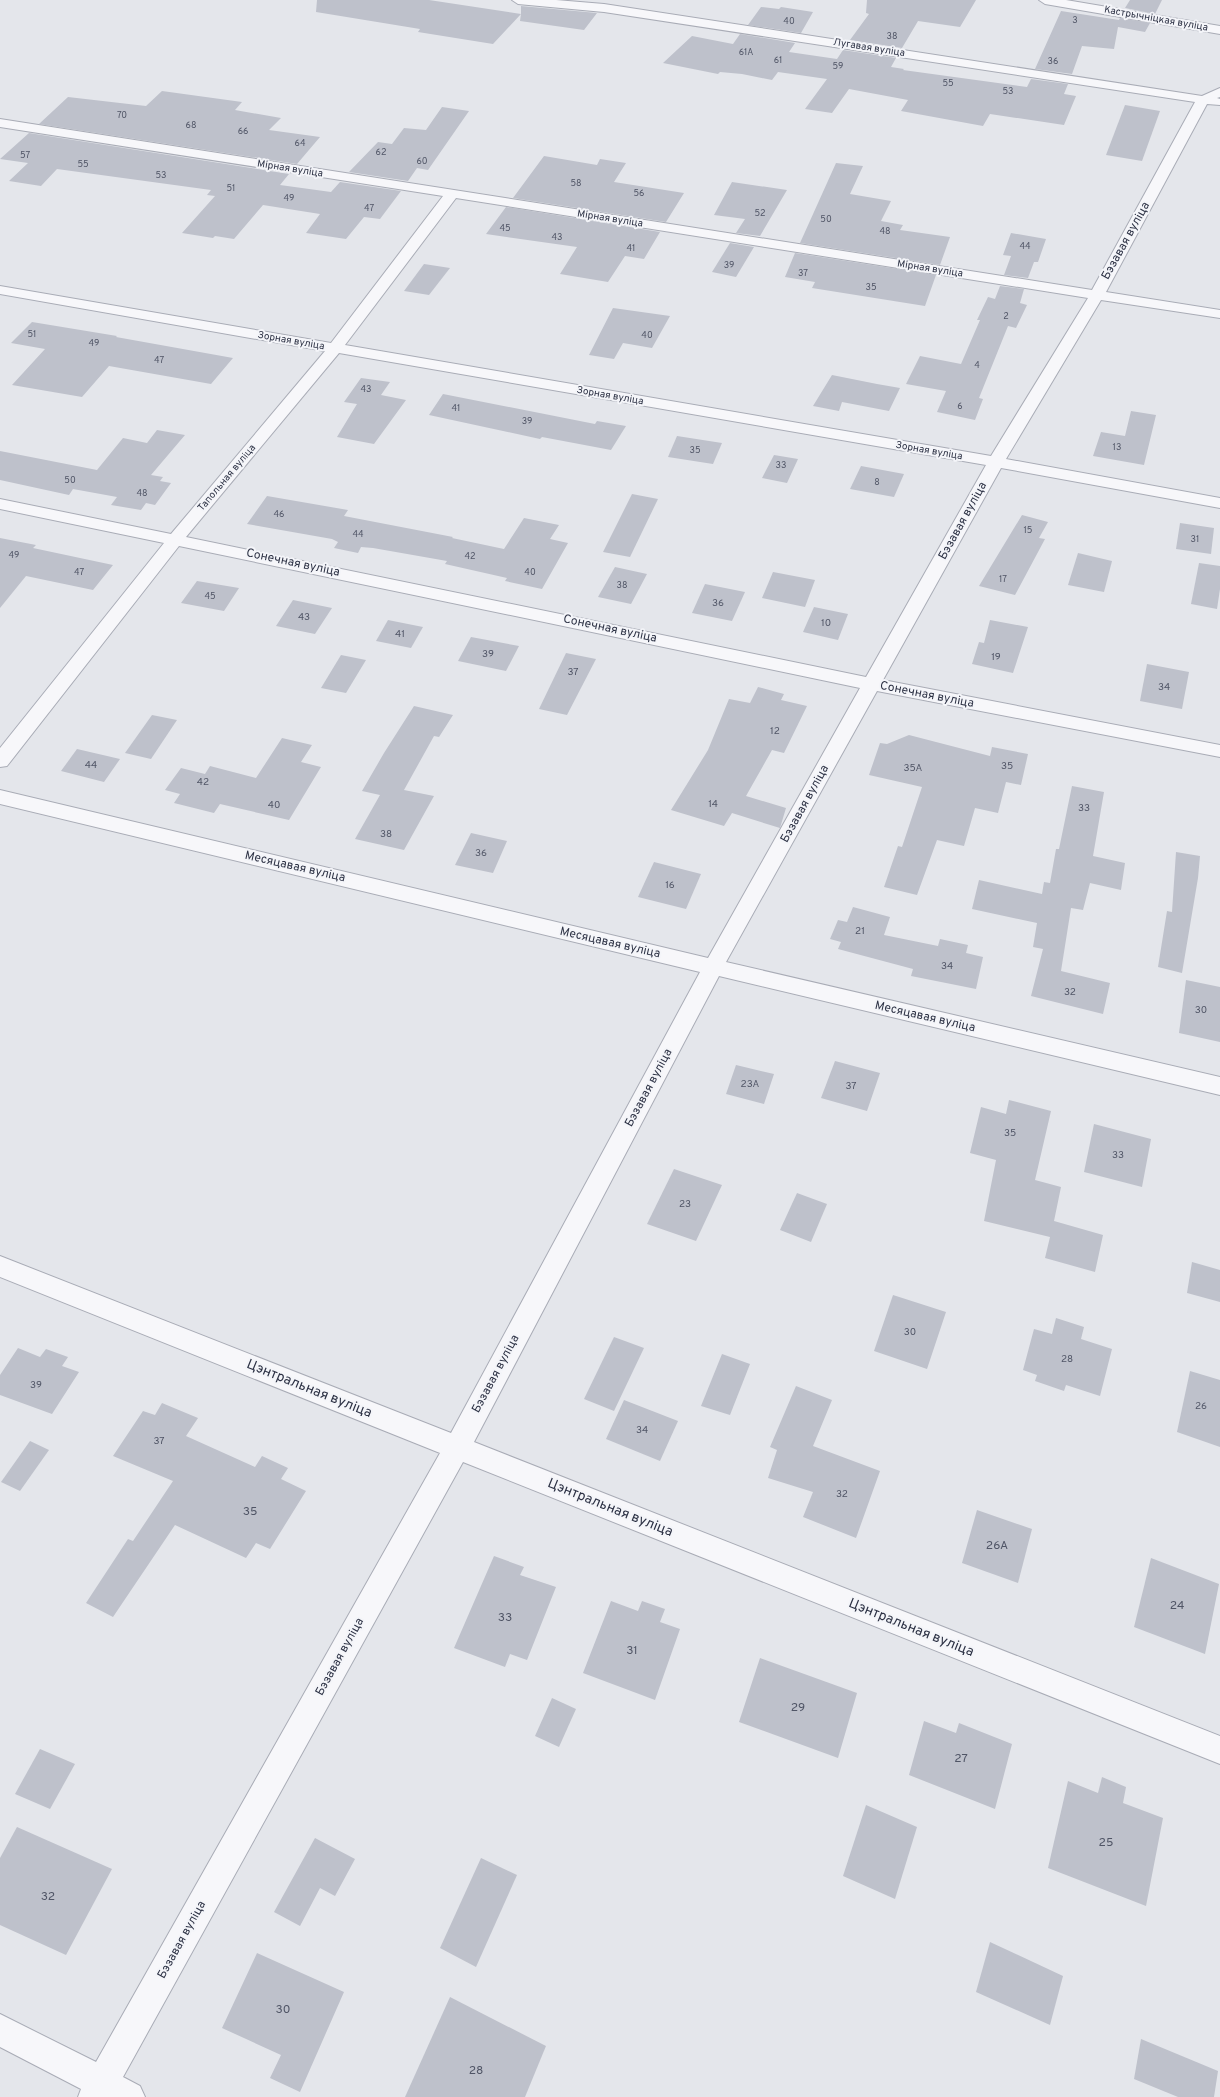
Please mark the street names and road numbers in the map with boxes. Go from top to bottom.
street label: Кастрычніцкая вуліца [1103,3,1209,35]
street label: Лугавая вуліца [832,36,906,60]
street label: Мірная вуліца [256,157,324,181]
street label: Бэзавая вуліца [1098,199,1154,283]
street label: Мірная вуліца [576,207,644,231]
street label: Мірная вуліца [896,257,964,281]
street label: Зорная вуліца [256,329,326,353]
street label: Зорная вуліца [575,384,645,408]
street label: Зорная вуліца [894,439,964,463]
street label: Тапольная вуліца [195,442,259,514]
street label: Бэзавая вуліца [935,479,991,563]
street label: Сонечная вуліца [245,545,341,581]
street label: Сонечная вуліца [562,611,658,647]
street label: Сонечная вуліца [879,678,975,712]
street label: Бэзавая вуліца [777,762,833,846]
street label: Месяцавая вуліца [243,848,347,886]
street label: Месяцавая вуліца [558,924,662,962]
street label: Месяцавая вуліца [873,998,977,1036]
street label: Бэзавая вуліца [622,1046,676,1130]
street label: Бэзавая вуліца [469,1332,523,1416]
street label: Цэнтральная вуліца [244,1356,374,1422]
street label: Цэнтральная вуліца [545,1475,675,1541]
street label: Цэнтральная вуліца [846,1595,976,1661]
street label: Бэзавая вуліца [312,1615,368,1699]
street label: Бэзавая вуліца [154,1898,210,1982]

